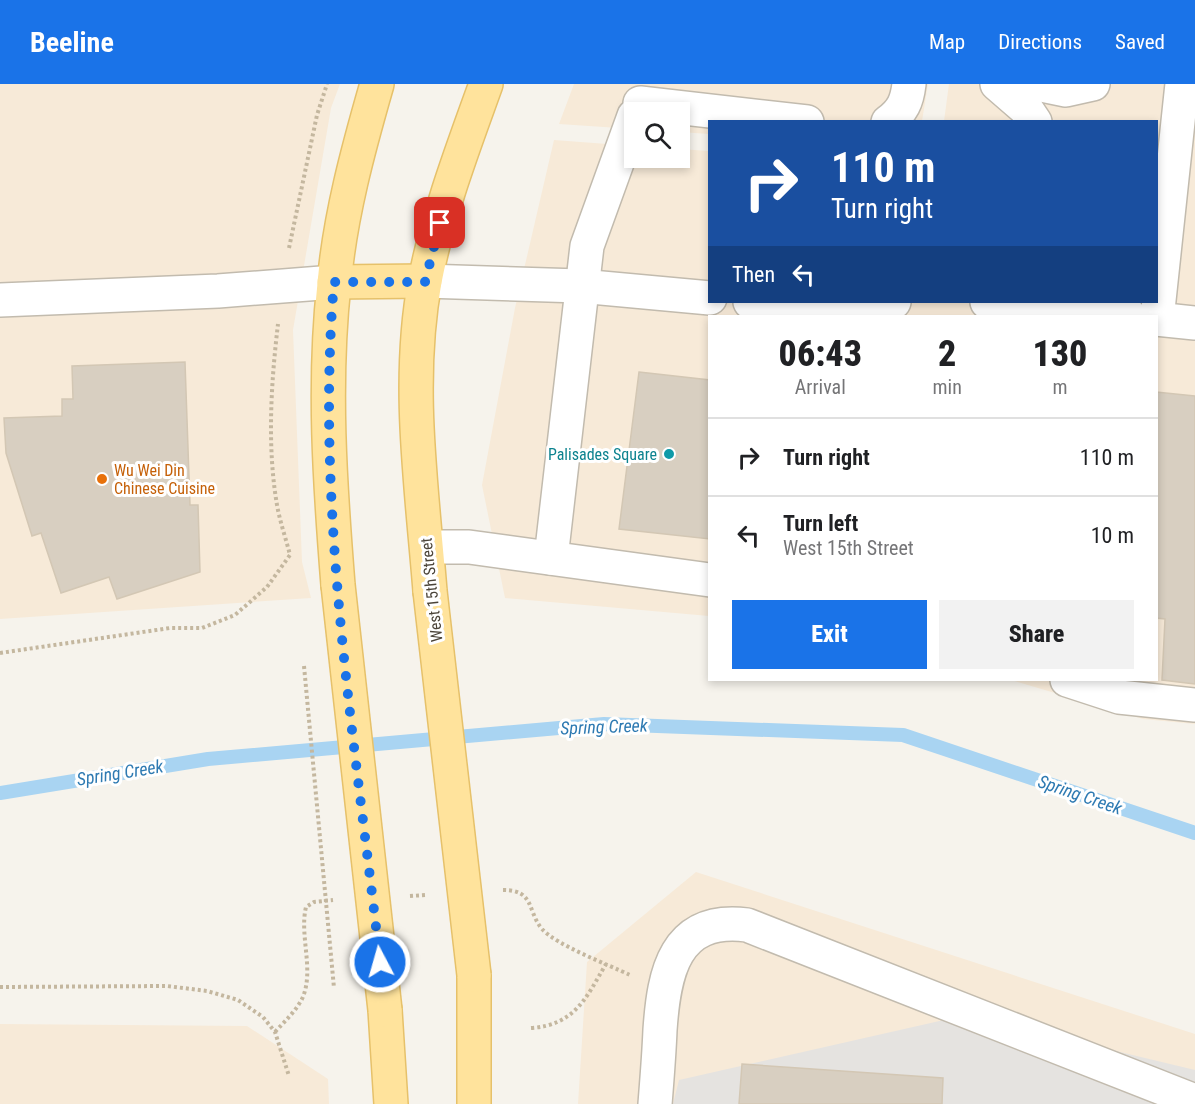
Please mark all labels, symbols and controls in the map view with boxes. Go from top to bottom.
text: Beeline [30,26,114,59]
text: Map [929,30,965,54]
text: Directions [998,30,1082,54]
text: Saved [1115,30,1165,54]
map controls [624,102,690,168]
button: search [624,102,690,168]
text: 110 m [831,143,936,192]
icon: right [732,144,810,222]
text: Turn right [831,193,933,225]
pin [414,197,465,248]
icon: arrive [423,206,456,239]
icon: left [787,258,820,291]
text: Then [732,262,775,287]
text: 06:43 [779,333,862,375]
text: 2 [938,333,956,375]
text: 130 [1032,333,1087,375]
text: Arrival [795,375,846,399]
text: min [933,375,962,399]
text: m [1052,375,1067,399]
icon: right [732,441,765,474]
place label: Palisades Square [548,445,657,464]
text: Turn right [783,445,870,470]
text: 110 m [1080,445,1134,470]
marker: Palisades Square [662,447,676,461]
place label: Wu Wei Din Chinese Cuisine [114,461,215,498]
marker: Wu Wei Din Chinese Cuisine [95,472,109,486]
text: Turn left [783,511,858,536]
icon: left [732,519,765,552]
text: 10 m [1091,523,1134,548]
text: West 15th Street [783,536,914,560]
street label: West 15th Street [417,537,446,643]
button: Exit [732,600,927,669]
button: Share [939,600,1134,669]
water label: Spring Creek [560,714,649,739]
water label: Spring Creek [75,755,166,790]
water label: Spring Creek [1035,770,1126,819]
position arrow [348,930,412,994]

